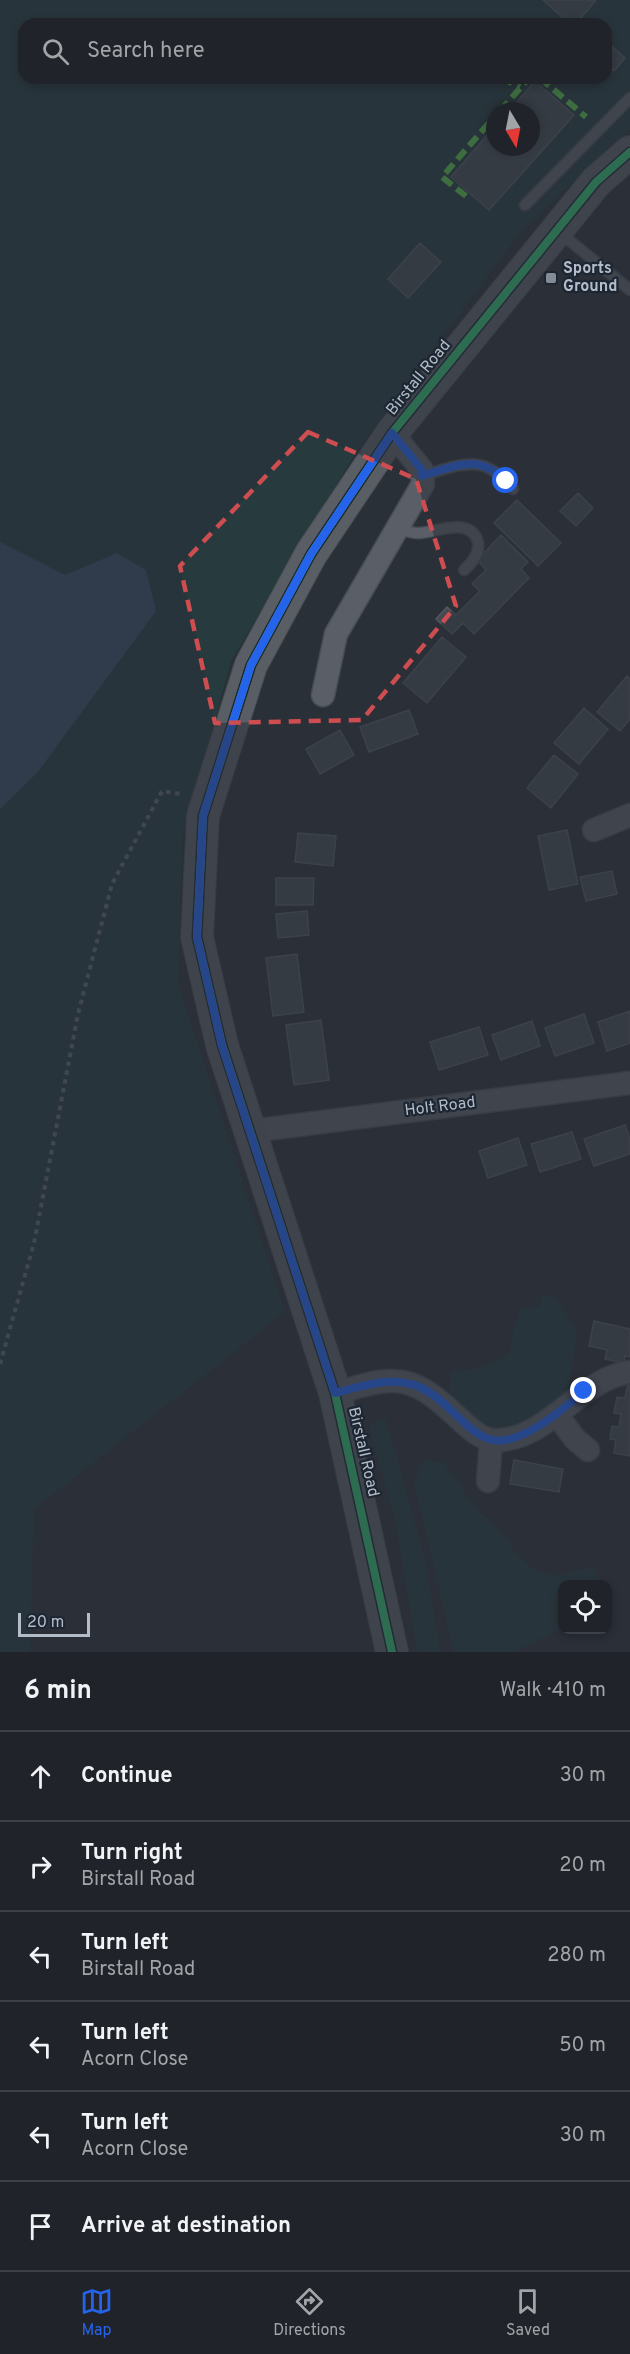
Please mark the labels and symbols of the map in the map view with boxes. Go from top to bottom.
north arrow [486,102,540,156]
place label: Sports Ground [563,259,618,297]
marker: Sports Ground [544,271,558,285]
street label: Birstall Road [382,336,456,420]
route start [492,467,518,493]
street label: Holt Road [403,1093,477,1121]
route end [570,1377,596,1403]
street label: Birstall Road [343,1405,383,1499]
scale bar [18,1610,90,1638]

